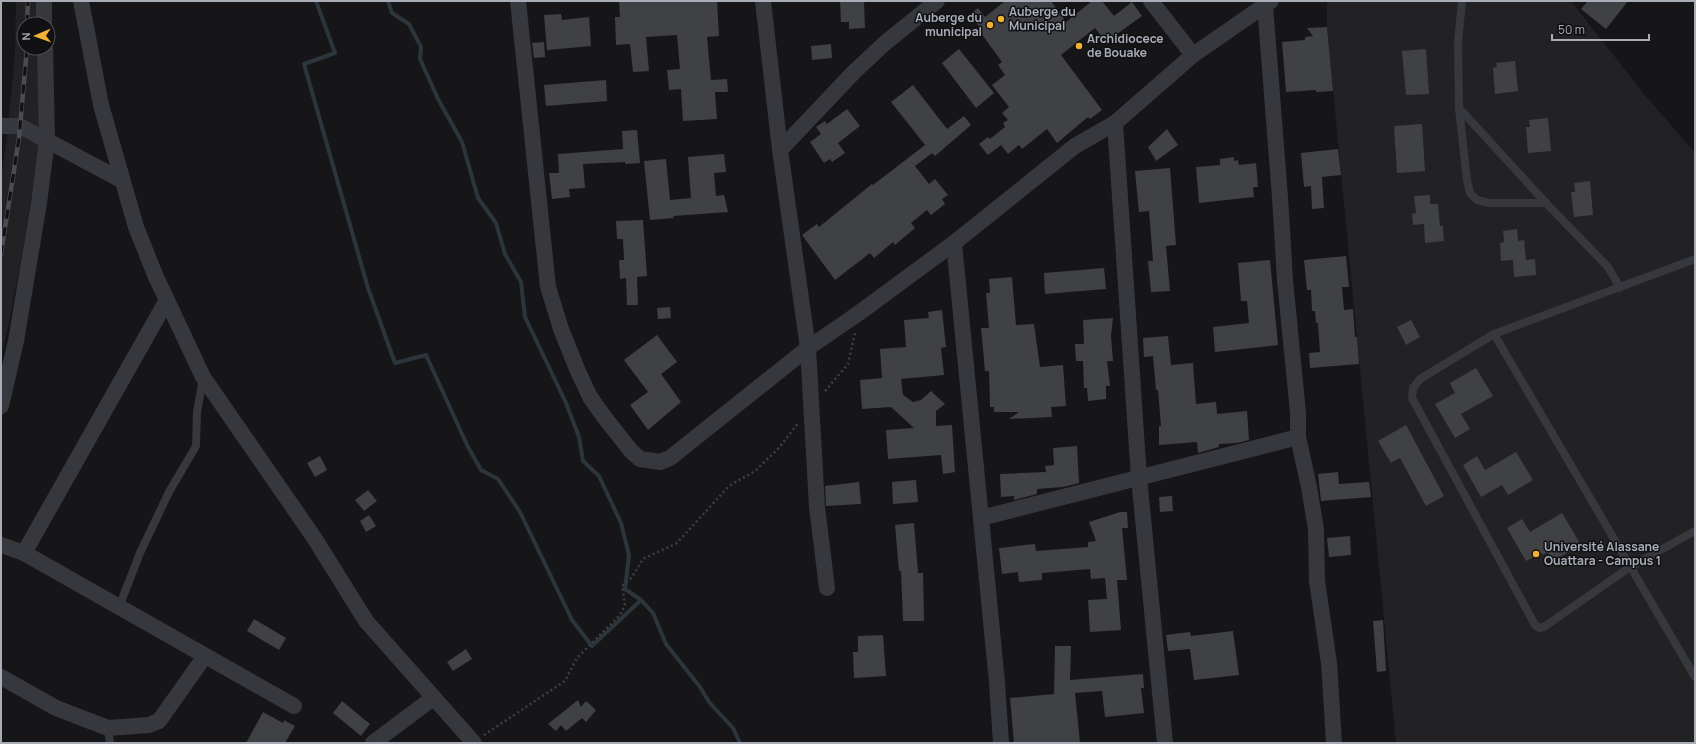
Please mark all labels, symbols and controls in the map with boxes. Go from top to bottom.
place label: Auberge du Municipal [1009,3,1076,34]
place label: Auberge du municipal [915,9,982,40]
marker: Auberge du Municipal [996,14,1006,24]
north arrow [16,16,56,56]
scale bar [1552,16,1649,42]
marker: Auberge du municipal [985,20,995,30]
text: 50 m [1558,21,1585,38]
place label: Archidiocece de Bouake [1087,30,1164,61]
text: N [18,32,33,41]
marker: Archidiocece de Bouake [1074,41,1084,51]
place label: Université Alassane Ouattara - Campus 1 [1544,538,1661,569]
marker: Université Alassane Ouattara - Campus 1 [1531,549,1541,559]

